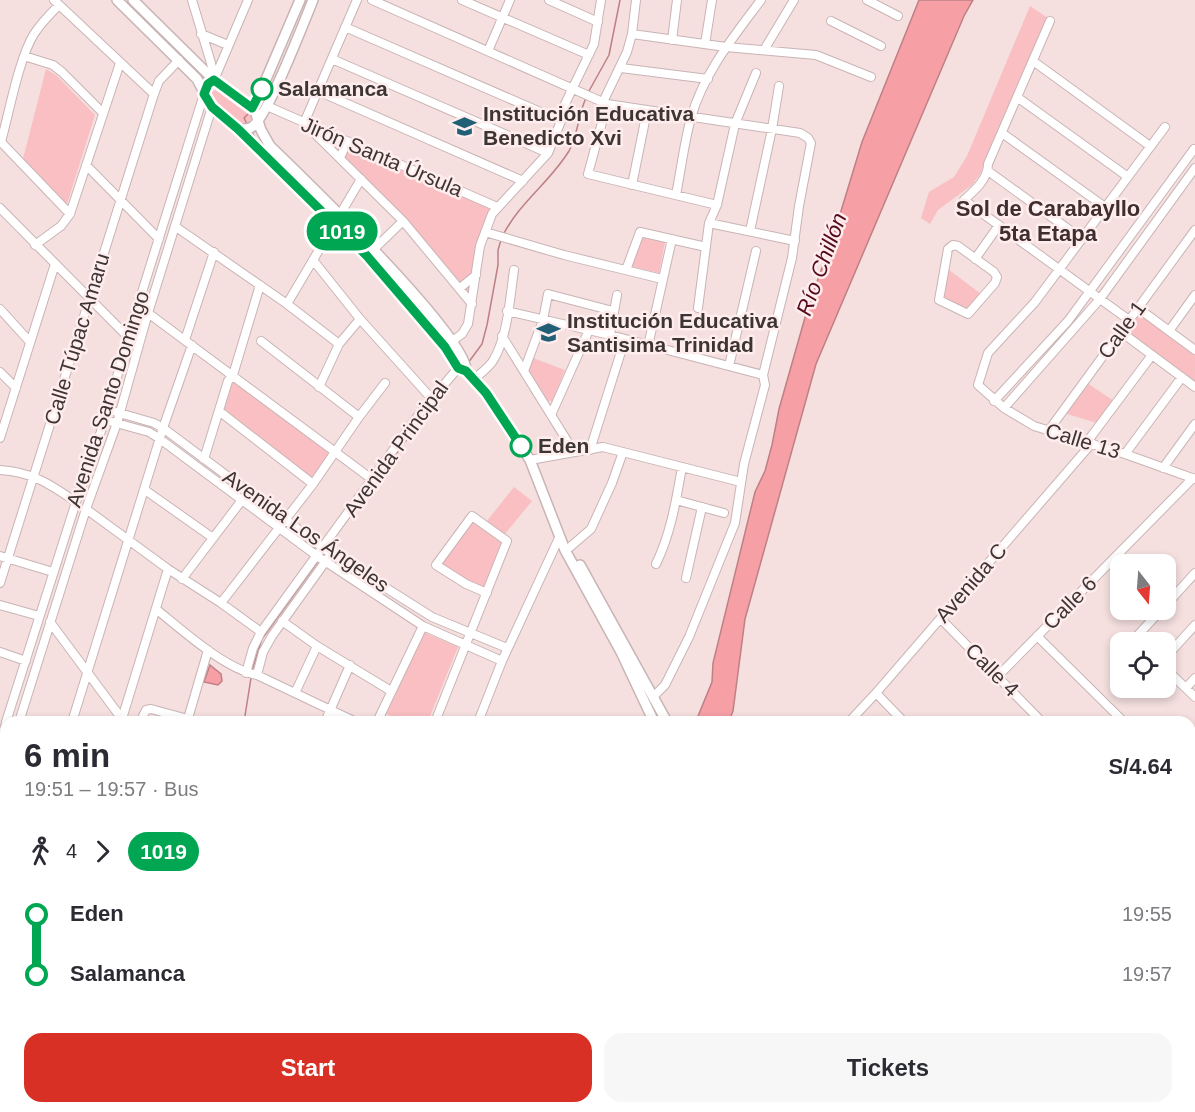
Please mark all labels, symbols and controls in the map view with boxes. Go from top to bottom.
place label: Salamanca [278,77,388,100]
marker: Salamanca [251,78,273,100]
place label: Institución Educativa Benedicto Xvi [483,102,695,149]
street label: Jirón Santa Úrsula [298,112,466,201]
school or university icon: Institución Educativa Benedicto Xvi [452,113,478,139]
district label: Sol de Carabayllo 5ta Etapa [956,196,1140,246]
water label: Río Chillón [791,209,852,319]
line badge: 1019 [300,212,384,250]
text: 1019 [319,220,365,243]
street label: Calle Túpac Amaru [39,250,114,427]
street label: Avenida Santo Domingo [62,288,153,510]
street label: Calle 1 [1093,297,1150,363]
place label: Institución Educativa Santisima Trinidad [567,309,779,356]
school or university icon: Institución Educativa Santisima Trinidad [536,320,562,346]
street label: Avenida Principal [339,376,452,521]
street label: Calle 13 [1043,418,1123,463]
place label: Eden [538,434,589,457]
marker: Eden [510,435,532,457]
street label: Avenida Los Ángeles [219,465,394,596]
street label: Avenida C [930,539,1011,627]
north arrow [1110,554,1176,620]
map controls [1110,554,1176,698]
street label: Calle 6 [1038,571,1101,634]
button: locate [1110,632,1176,698]
street label: Calle 4 [961,638,1024,701]
text: 6 min [24,737,110,774]
text: S/4.64 [1108,754,1172,779]
text: 19:51 – 19:57 · Bus [24,778,199,800]
icon: walk [24,835,57,868]
icon: forward [86,835,119,868]
text: 4 [66,840,77,862]
text: 1019 [140,840,187,863]
text: Eden [70,901,124,926]
text: 19:55 [1122,903,1172,925]
text: Salamanca [70,961,185,986]
text: 19:57 [1122,963,1172,985]
button: Start [24,1033,592,1102]
button: Tickets [604,1033,1172,1102]

